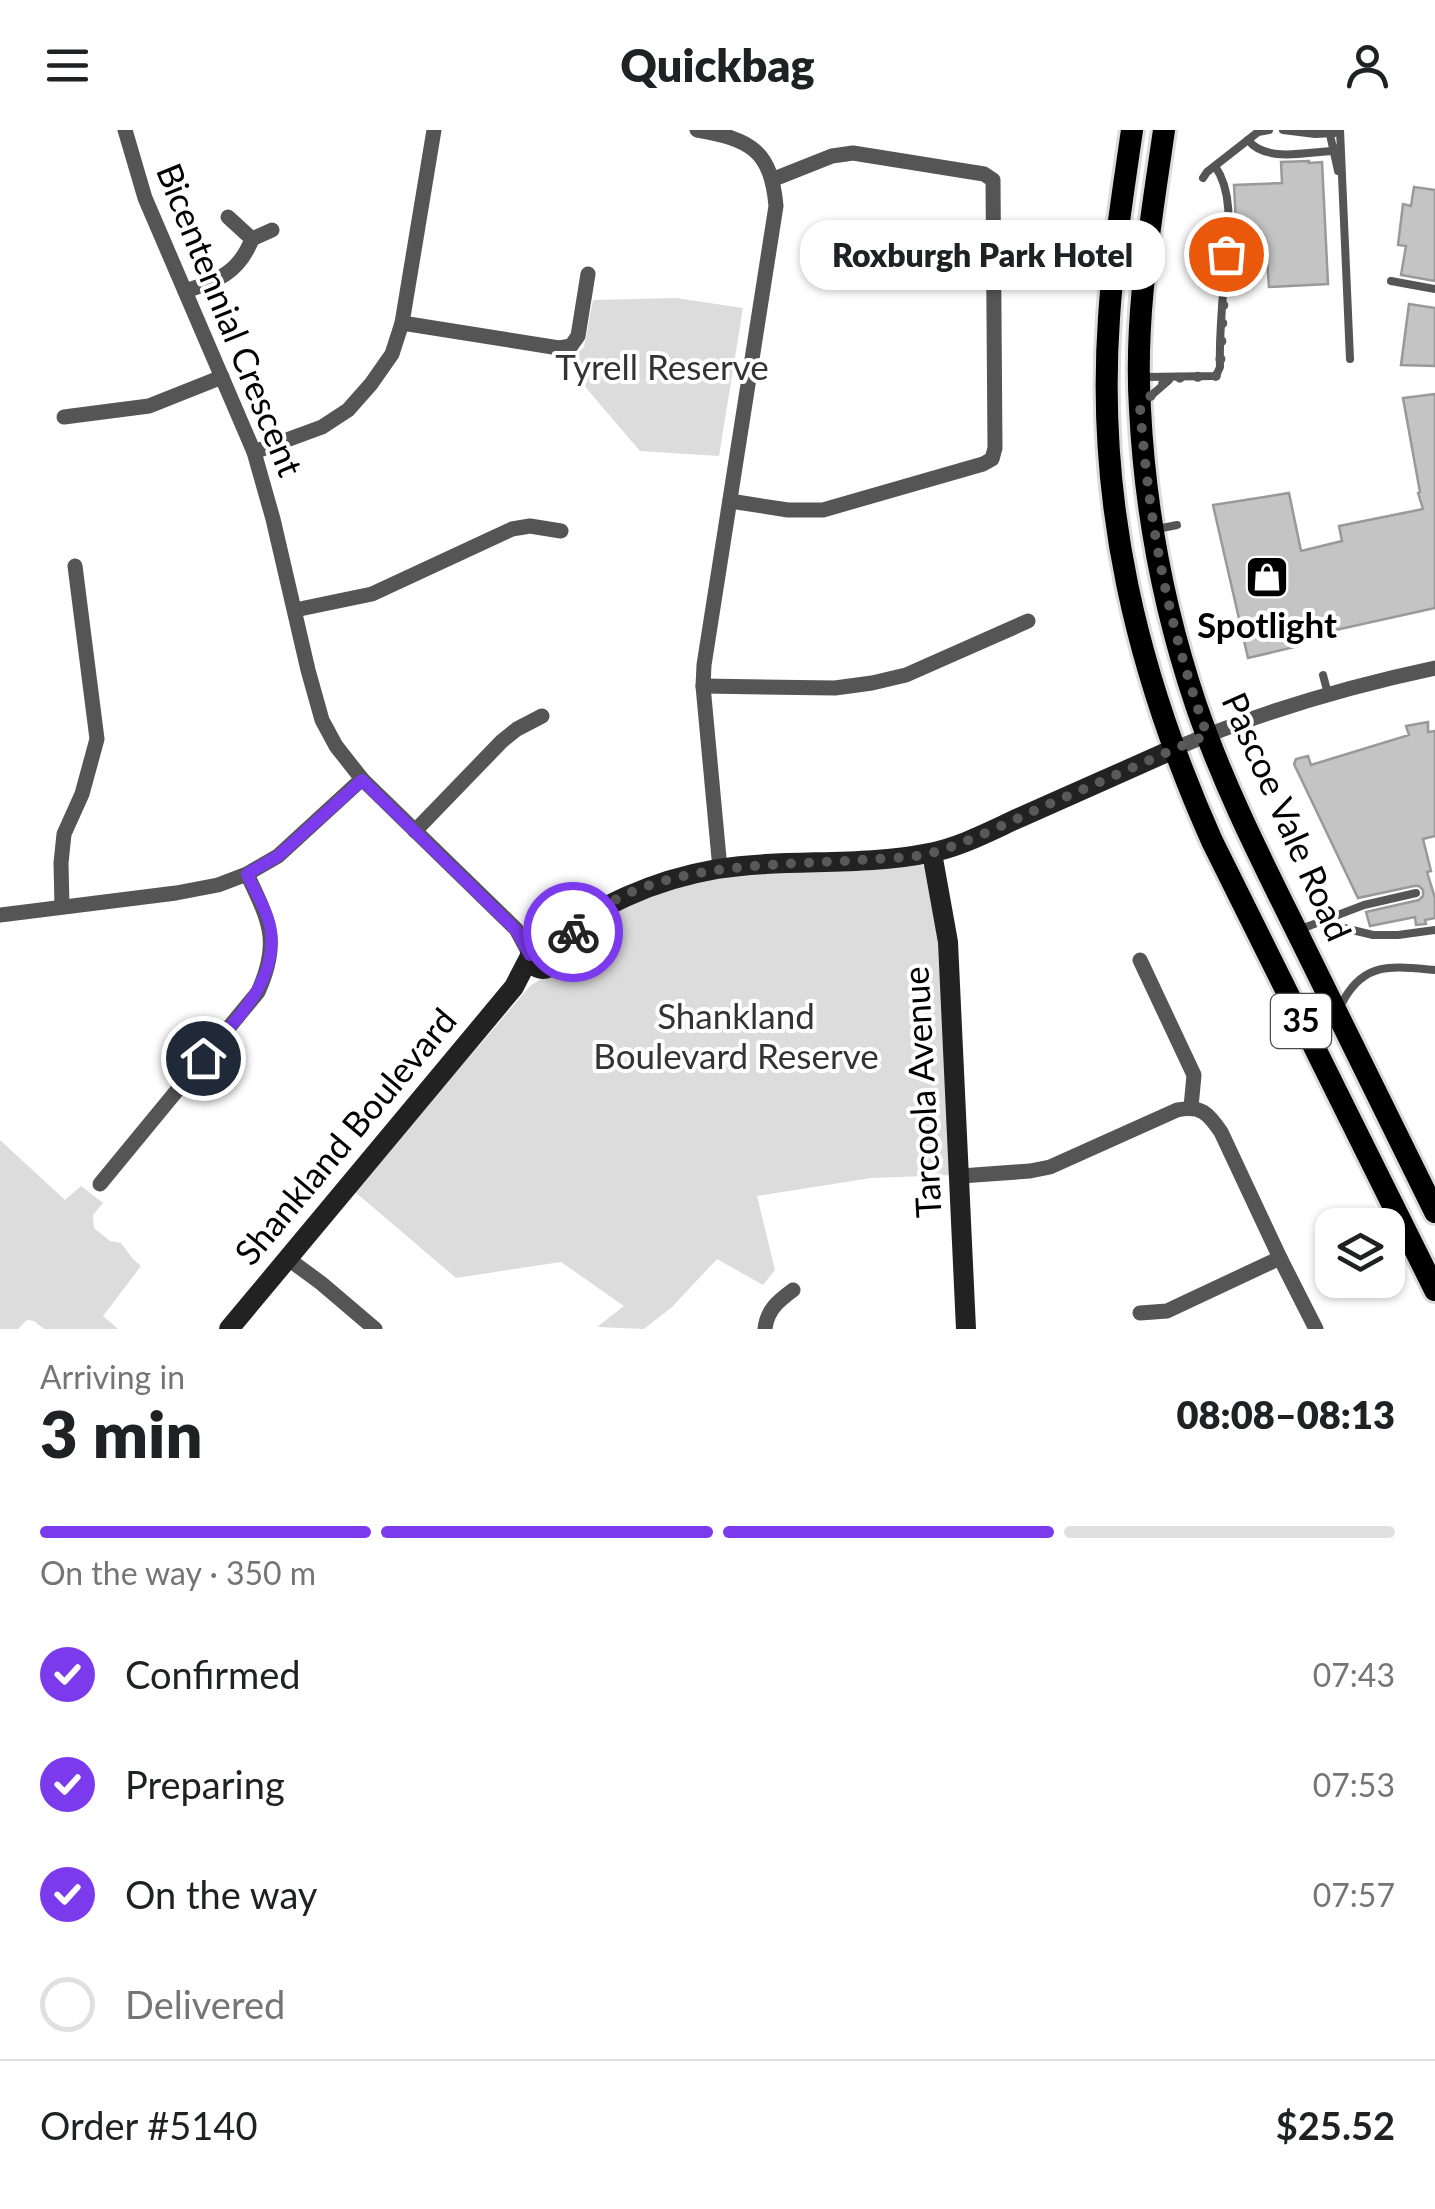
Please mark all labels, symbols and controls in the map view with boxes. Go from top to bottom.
icon: menu [40,38,95,93]
text: Quickbag [620,38,815,92]
icon: person [1340,38,1395,93]
street label: Bicentennial Crescent [149,157,313,482]
pin [1184,212,1269,297]
callout: Roxburgh Park Hotel [801,219,1166,289]
icon: bag [1199,227,1254,282]
text: Roxburgh Park Hotel [832,235,1133,274]
park label: Tyrell Reserve [555,345,769,387]
shop icon: Spotlight [1244,554,1290,600]
place label: Spotlight [1197,603,1337,645]
street label: Pascoe Vale Road [1214,686,1361,947]
courier [523,882,623,982]
icon: bike [546,905,601,960]
street label: Tarcoola Avenue [893,965,949,1219]
park label: Shankland Boulevard Reserve [593,994,879,1076]
road number: 35 [1271,994,1331,1048]
street label: Shankland Boulevard [225,999,464,1272]
pin [161,1016,246,1101]
icon: home [176,1031,231,1086]
map controls [1315,1208,1405,1298]
button: layers [1315,1208,1405,1298]
text: Arriving in [40,1357,185,1396]
text: 08:08–08:13 [1176,1391,1395,1437]
text: 3 min [40,1394,202,1472]
text: On the way · 350 m [40,1553,316,1592]
icon: check [40,1647,95,1702]
text: Confirmed [125,1651,301,1697]
text: 07:43 [1313,1655,1395,1694]
icon: check [40,1757,95,1812]
text: Preparing [125,1761,285,1807]
text: 07:53 [1313,1765,1395,1804]
icon: check [40,1867,95,1922]
text: On the way [125,1871,317,1917]
text: 07:57 [1313,1875,1395,1914]
text: Delivered [125,1981,285,2027]
text: Order #5140 [40,2102,257,2148]
text: $25.52 [1276,2102,1395,2148]

